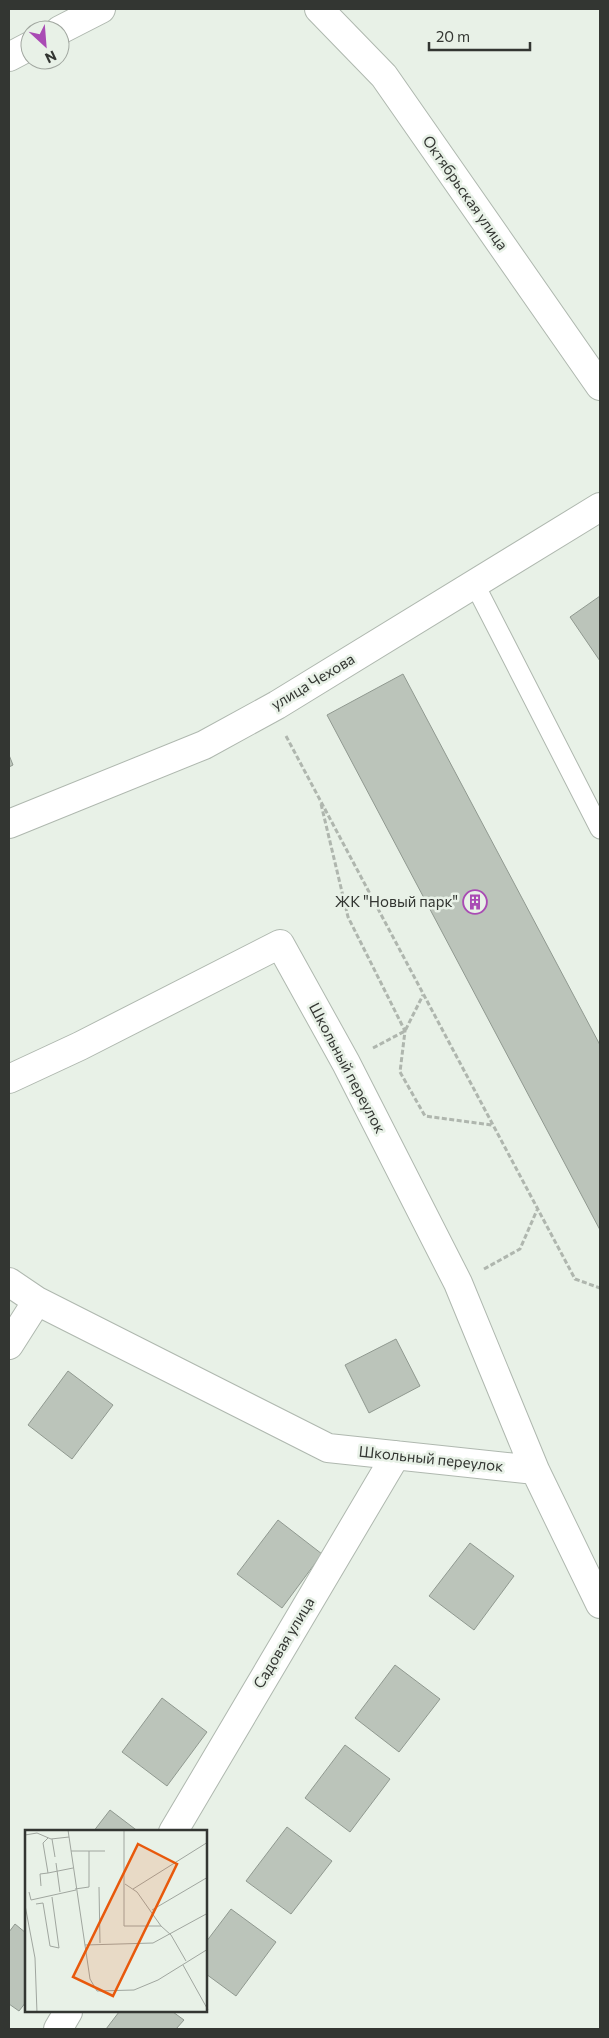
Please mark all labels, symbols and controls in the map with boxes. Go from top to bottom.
north arrow [20,20,70,70]
scale bar [429,20,530,52]
text: 20 m [436,27,470,45]
text: N [42,47,59,67]
street label: Октябрьская улица [420,132,512,253]
street label: улица Чехова [267,649,358,713]
building icon: ЖК "Новый парк" [462,889,488,915]
place label: ЖК "Новый парк" [335,892,458,910]
street label: Школьный переулок [306,999,390,1136]
street label: Школьный переулок [358,1441,504,1475]
street label: Садовая улица [249,1594,317,1691]
inset map [25,1830,208,2013]

